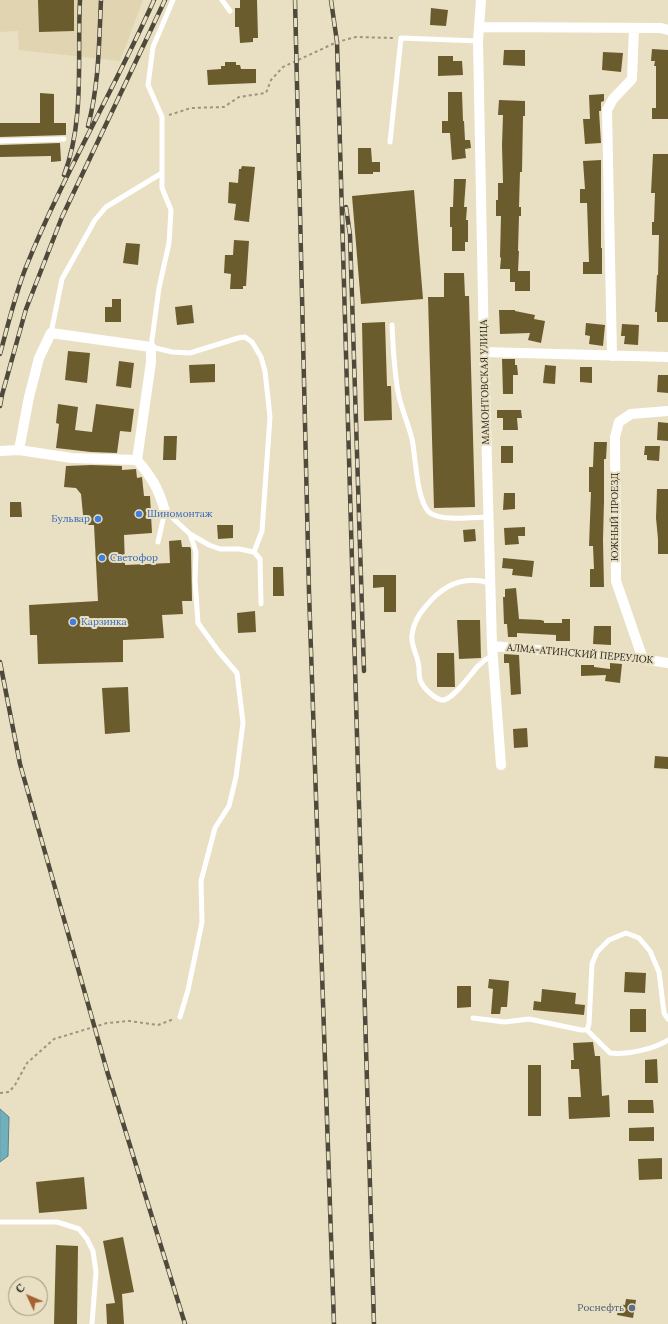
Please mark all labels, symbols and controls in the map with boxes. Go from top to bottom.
street label: МАМОНТОВСКАЯ УЛИЦА [478,319,492,445]
street label: ЮЖНЫЙ ПРОЕЗД [609,473,621,561]
place label: Шиномонтаж [147,508,213,520]
marker: Шиномонтаж [134,509,144,519]
place label: Бульвар [51,513,90,525]
marker: Бульвар [93,514,103,524]
place label: Светофор [110,552,158,564]
marker: Светофор [97,553,107,563]
place label: Карзинка [81,616,127,628]
marker: Карзинка [68,617,78,627]
street label: АЛМА-АТИНСКИЙ ПЕРЕУЛОК [506,642,654,666]
north arrow [8,1276,48,1316]
text: С [12,1281,28,1296]
place label: Роснефть [577,1302,624,1314]
marker: Роснефть [627,1303,637,1313]

